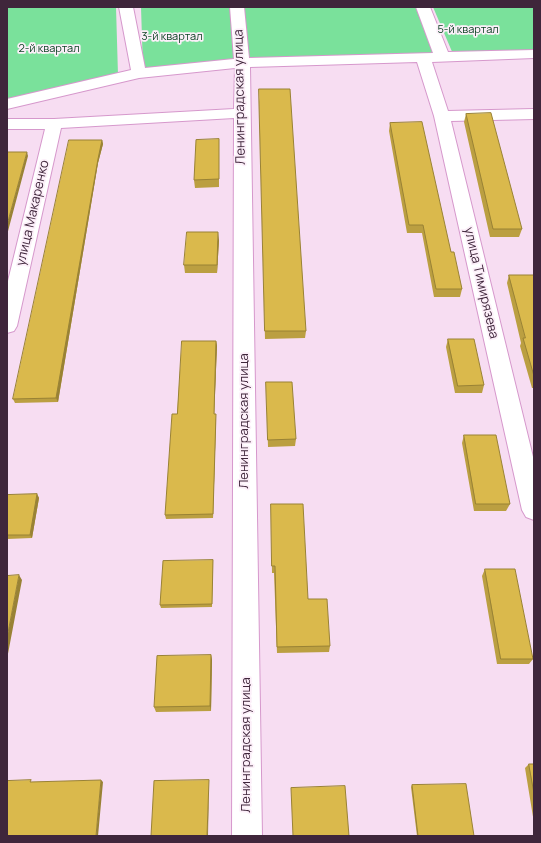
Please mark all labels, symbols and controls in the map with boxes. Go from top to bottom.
park label: 5-й квартал [437,23,499,37]
street label: Ленинградская улица [231,29,249,165]
park label: 3-й квартал [142,30,202,44]
park label: 2-й квартал [18,42,80,56]
street label: улица Макаренко [13,159,53,267]
street label: улица Тимирязева [461,226,501,340]
street label: Ленинградская улица [236,353,252,489]
street label: Ленинградская улица [238,677,254,813]

